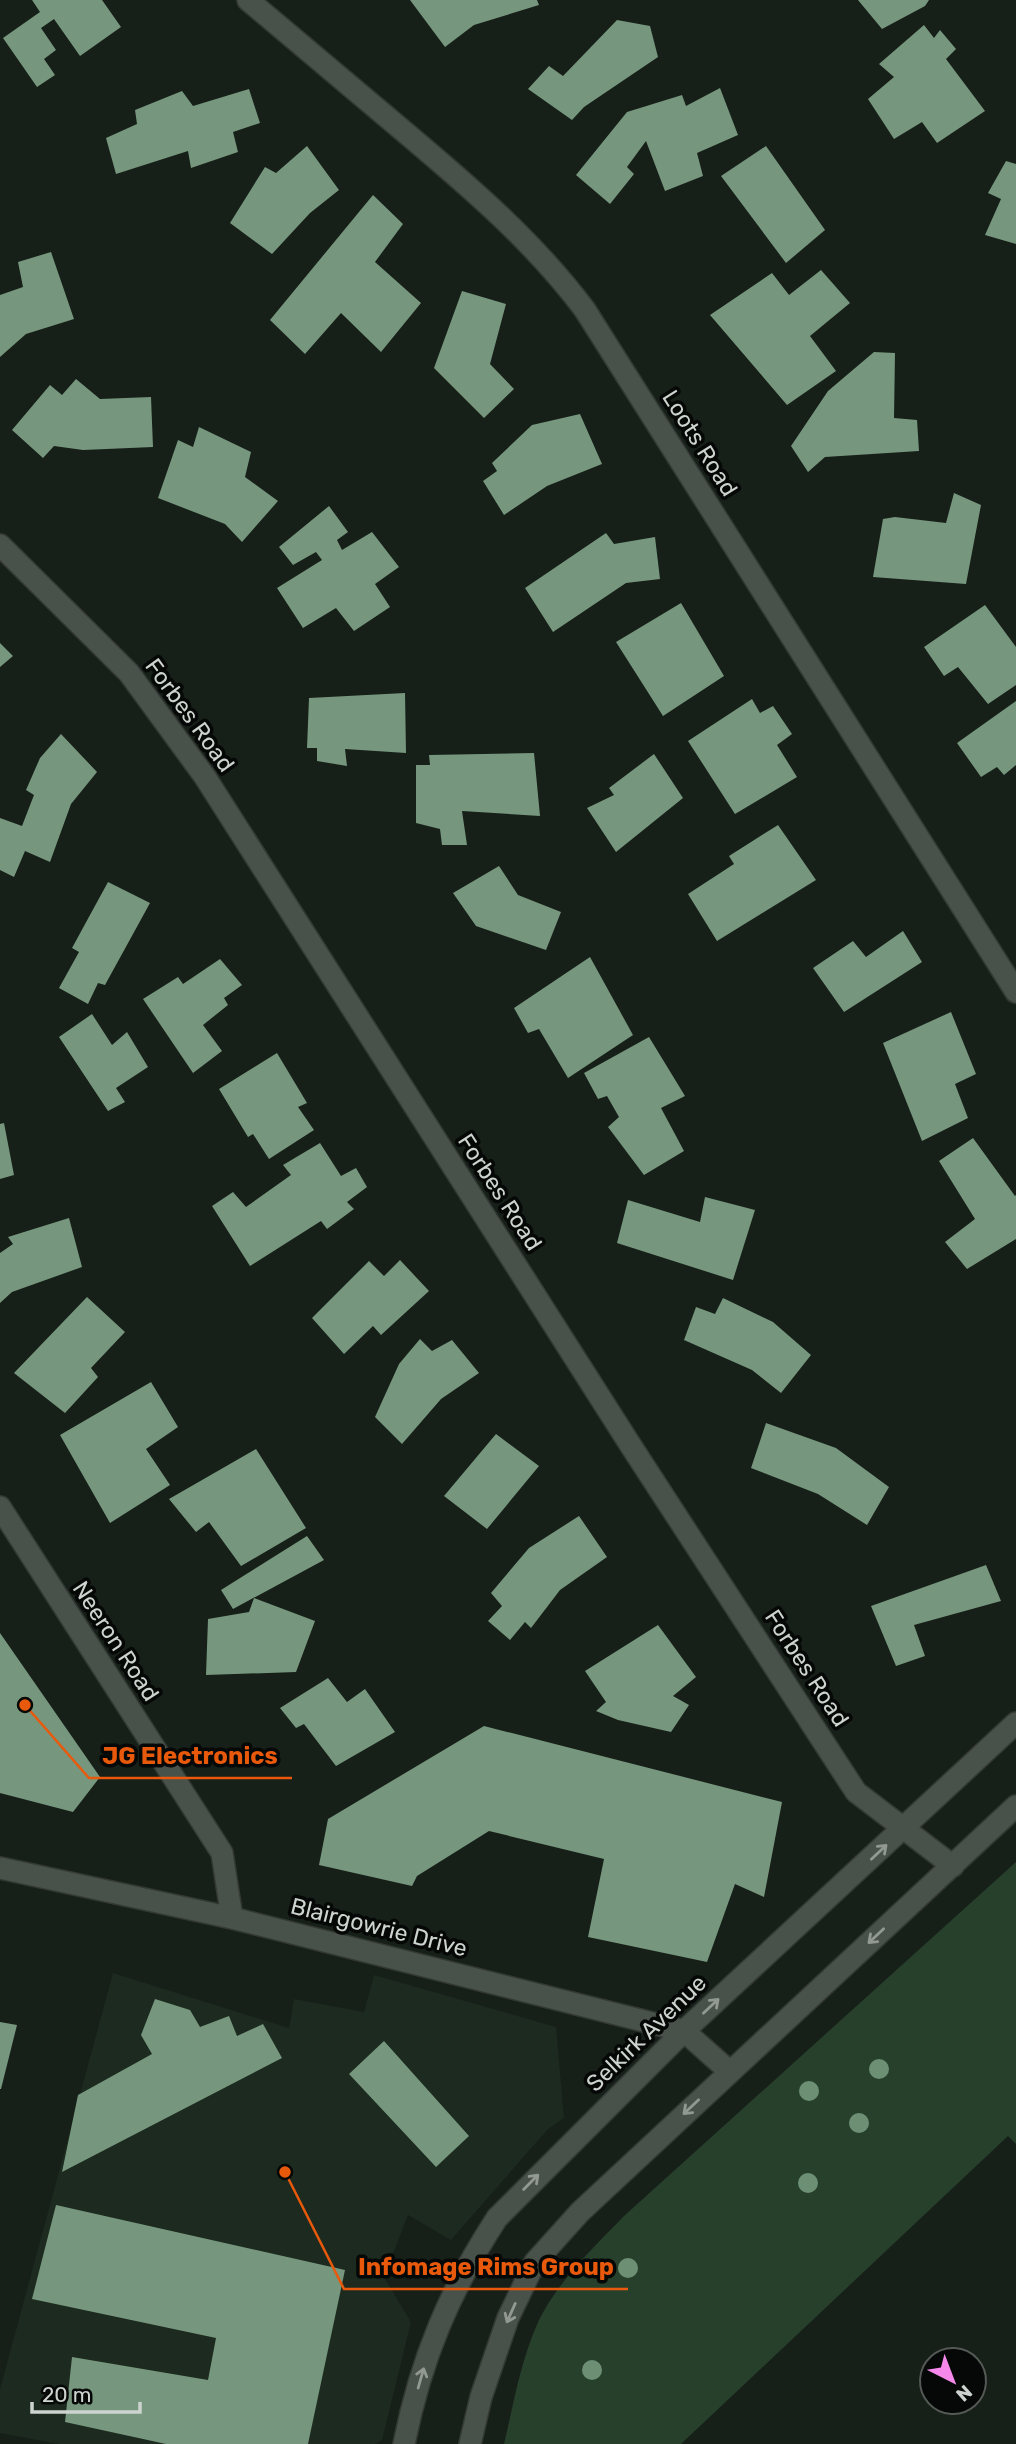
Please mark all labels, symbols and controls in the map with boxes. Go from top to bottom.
street label: Loots Road [656,385,744,501]
street label: Forbes Road [139,653,241,777]
street label: Forbes Road [452,1128,548,1256]
street label: Neeron Road [67,1576,165,1706]
street label: Forbes Road [759,1604,855,1732]
callout: JG Electronics [89,1733,292,1778]
text: JG Electronics [102,1742,278,1770]
one-way arrow [870,1844,888,1860]
street label: Blairgowrie Drive [288,1892,470,1962]
one-way arrow [868,1927,885,1944]
street label: Selkirk Avenue [580,1969,712,2097]
one-way arrow [702,1998,720,2014]
one-way arrow [683,2098,700,2115]
one-way arrow [522,2174,539,2191]
callout: Infomage Rims Group [344,2244,628,2289]
text: Infomage Rims Group [358,2253,614,2281]
one-way arrow [504,2302,517,2323]
north arrow [918,2346,988,2416]
one-way arrow [415,2367,428,2389]
scale bar [32,2370,140,2414]
text: N [951,2380,977,2406]
text: 20 m [42,2382,91,2407]

